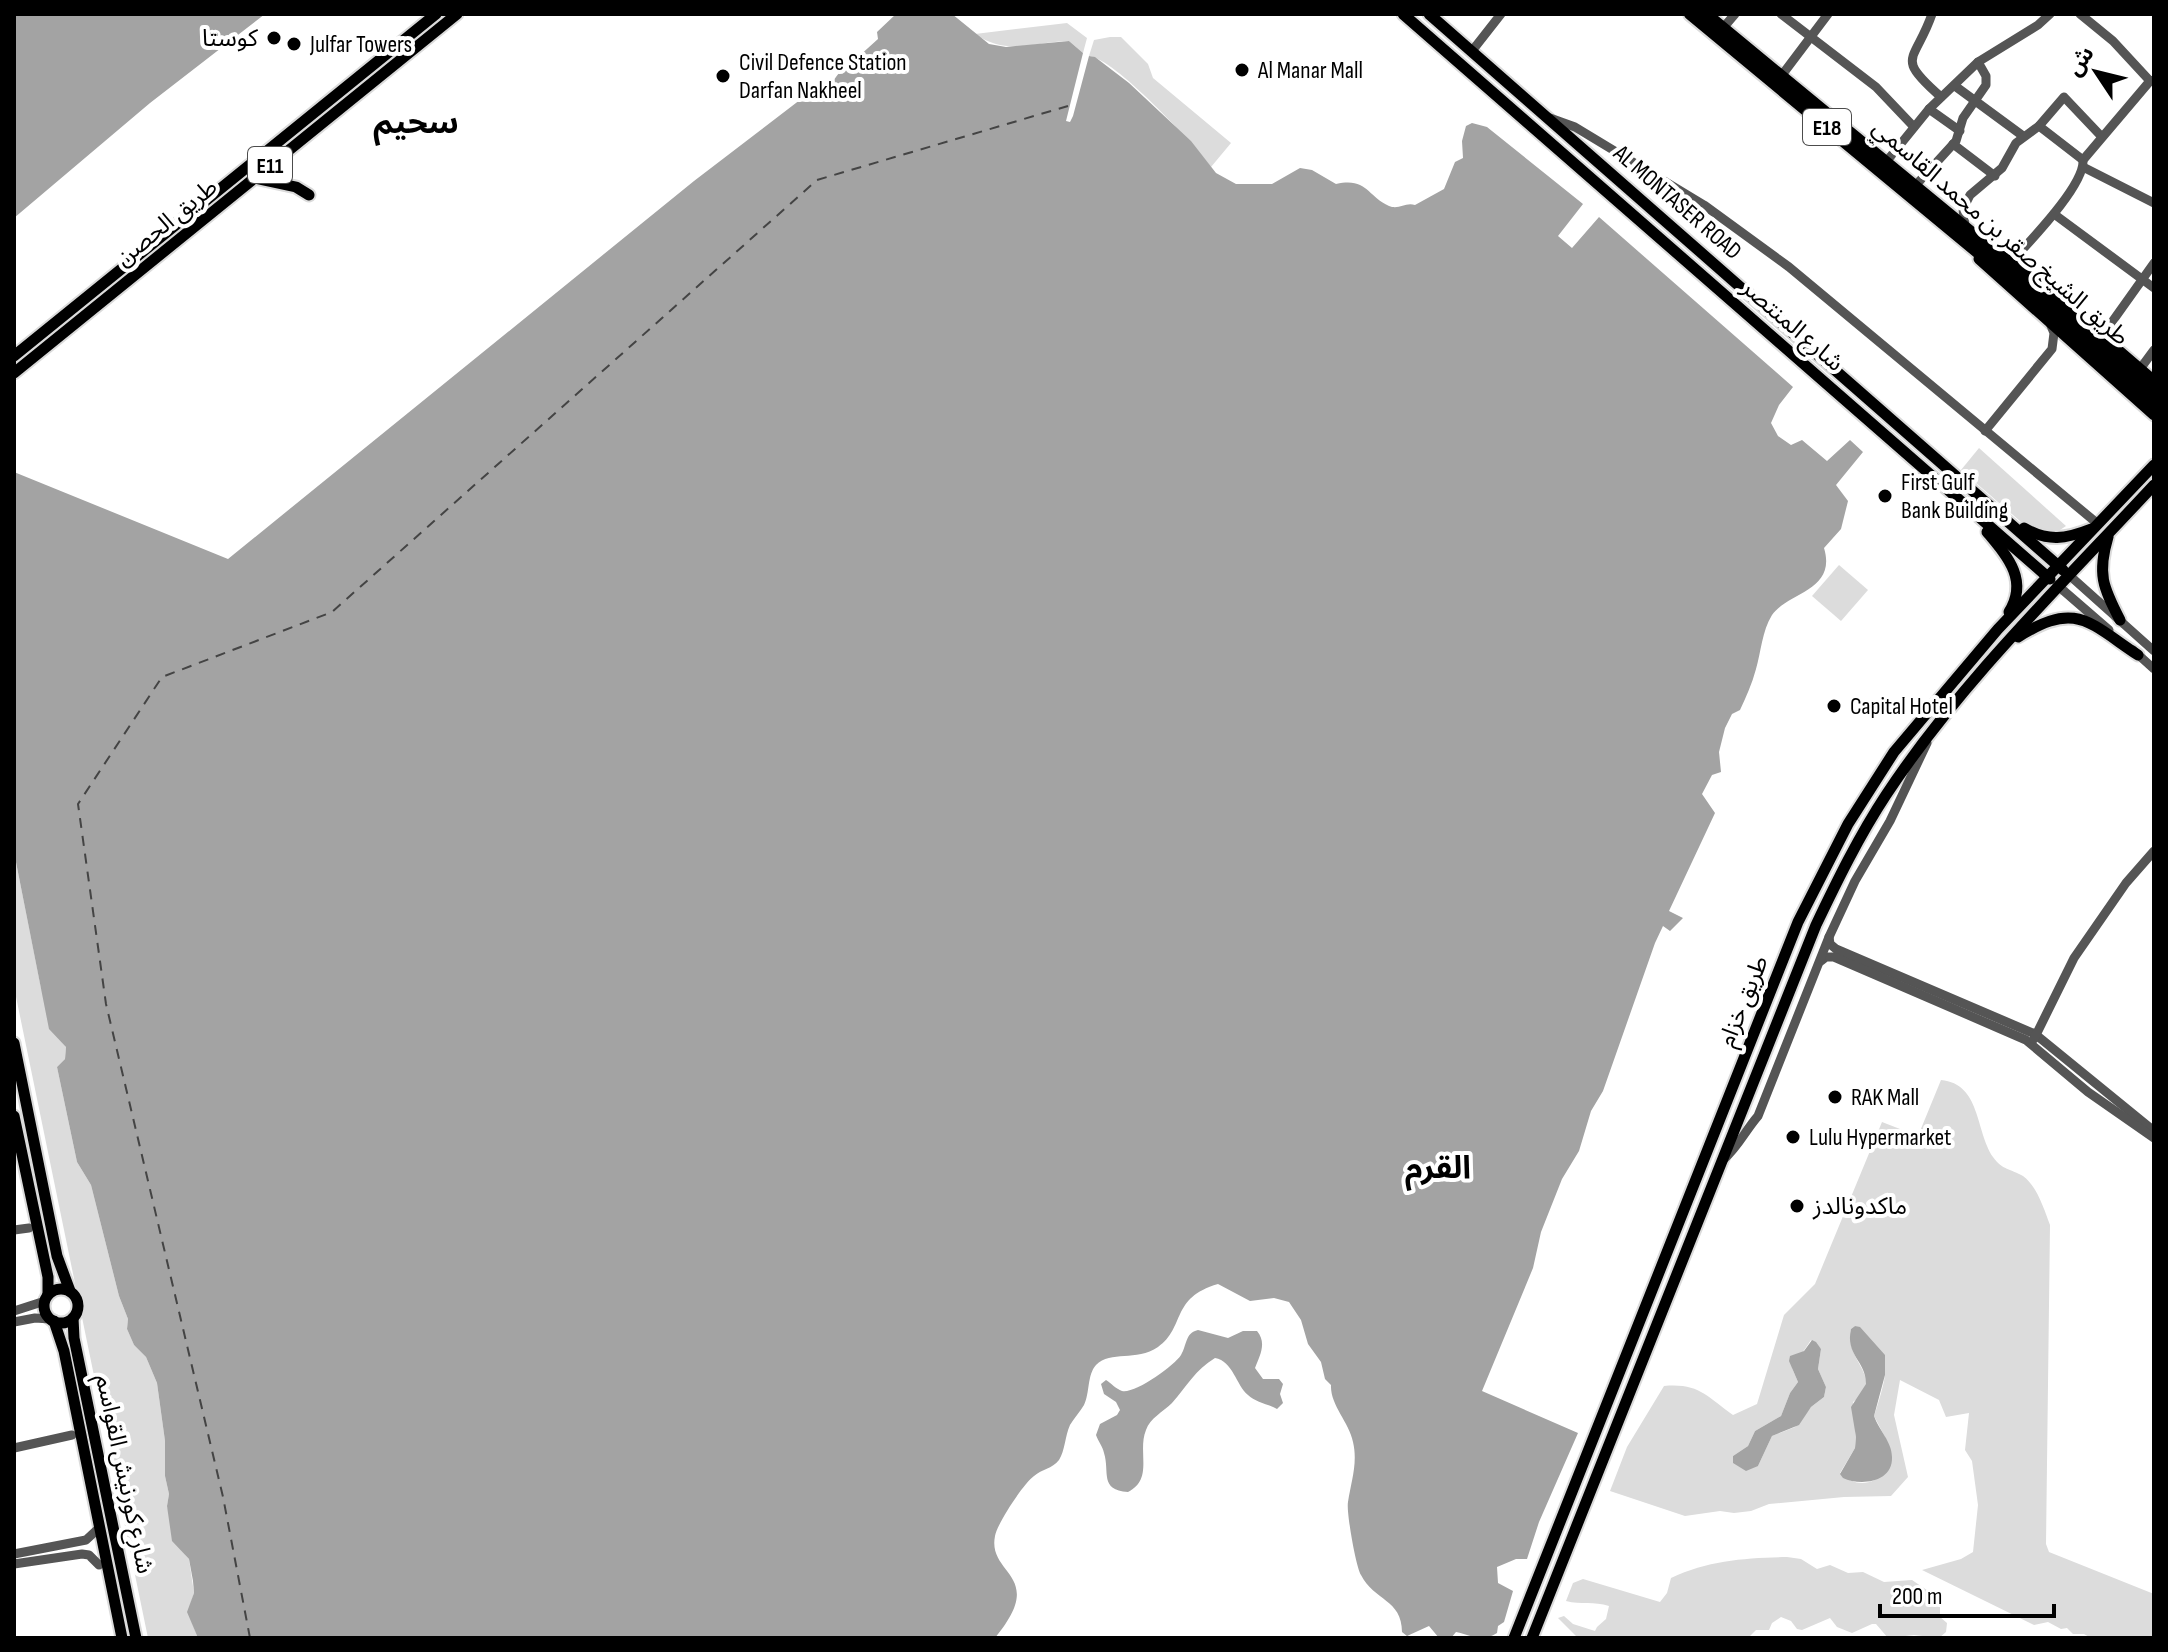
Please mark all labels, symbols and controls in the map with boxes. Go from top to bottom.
place label: كوستا [202,24,259,53]
marker: كوستا [265,29,283,47]
place label: Julfar Towers [309,30,412,59]
north arrow [2056,32,2136,112]
marker: Julfar Towers [285,35,303,53]
text: ش [2061,41,2101,81]
place label: Civil Defence Station Darfan Nakheel [739,48,907,105]
place label: Al Manar Mall [1257,56,1363,85]
marker: Al Manar Mall [1233,61,1251,79]
marker: Civil Defence Station Darfan Nakheel [714,67,732,85]
district label: سحيم [373,104,459,146]
road number: E18 [1803,109,1851,145]
street label: طريق الشيخ صقر بن محمد القاسمي [1864,113,2135,354]
street label: AL MONTASER ROAD [1607,138,1748,266]
road number: E11 [248,147,292,183]
street label: طريق الحصن [109,172,223,272]
street label: شارع المنتصر [1734,272,1850,379]
place label: First Gulf Bank Building [1901,468,2008,525]
marker: First Gulf Bank Building [1876,487,1894,505]
place label: Capital Hotel [1850,692,1953,721]
marker: Capital Hotel [1825,697,1843,715]
street label: طريق خزام [1712,951,1778,1052]
place label: RAK Mall [1851,1083,1919,1112]
marker: RAK Mall [1826,1088,1844,1106]
place label: Lulu Hypermarket [1809,1123,1951,1152]
marker: Lulu Hypermarket [1784,1128,1802,1146]
district label: القرم [1405,1149,1471,1192]
place label: ماكدونالدز [1812,1192,1907,1221]
marker: ماكدونالدز [1788,1197,1806,1215]
street label: شارع كورنيش القواسم [87,1372,160,1577]
scale bar [1880,1568,2054,1618]
text: 200 m [1892,1582,1943,1611]

